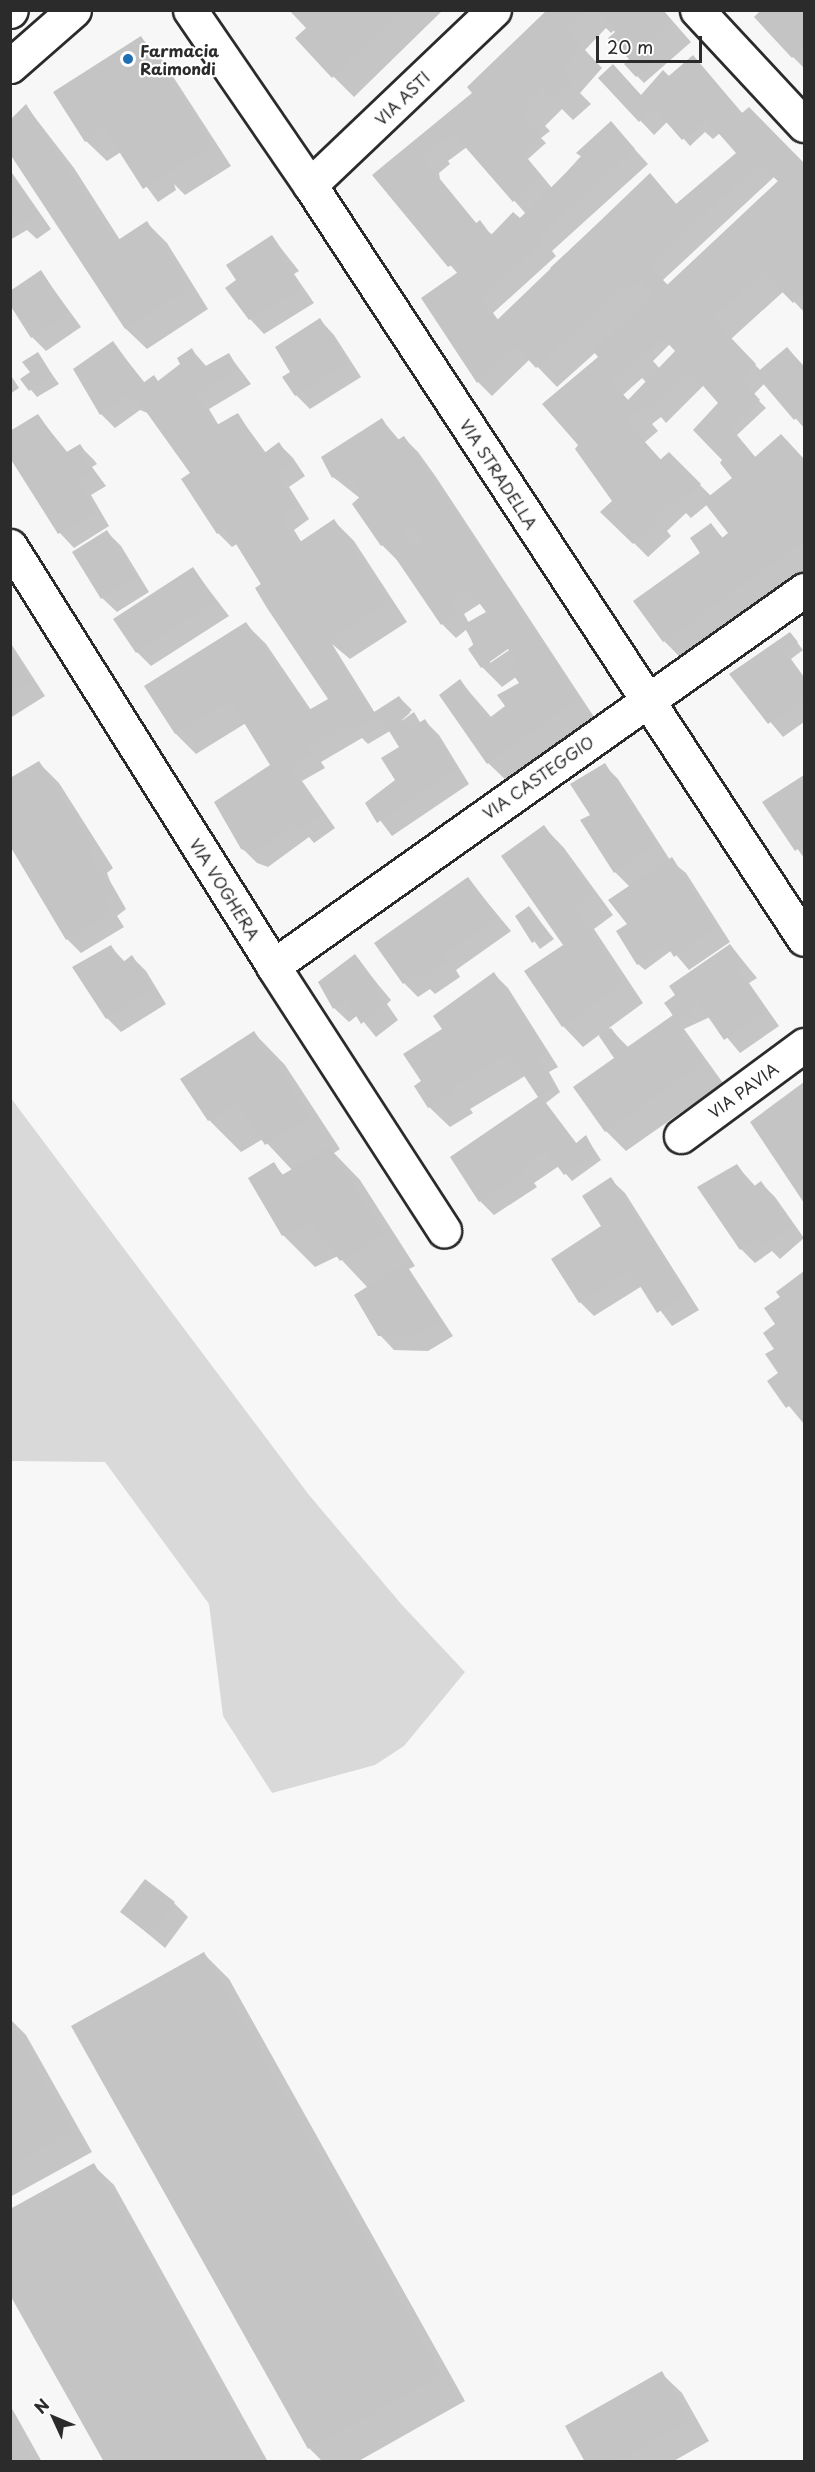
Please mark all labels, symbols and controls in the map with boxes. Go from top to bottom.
scale bar [599,24,706,62]
text: 20 m [607,33,653,60]
place label: Farmacia Raimondi [140,40,219,78]
marker: Farmacia Raimondi [121,52,135,66]
street label: VIA ASTI [370,67,434,129]
street label: VIA STRADELLA [456,414,542,534]
street label: VIA CASTEGGIO [479,732,597,822]
street label: VIA VOGHERA [186,835,264,943]
street label: VIA PAVIA [704,1058,782,1122]
north arrow [24,2388,84,2448]
text: N [28,2393,54,2418]

